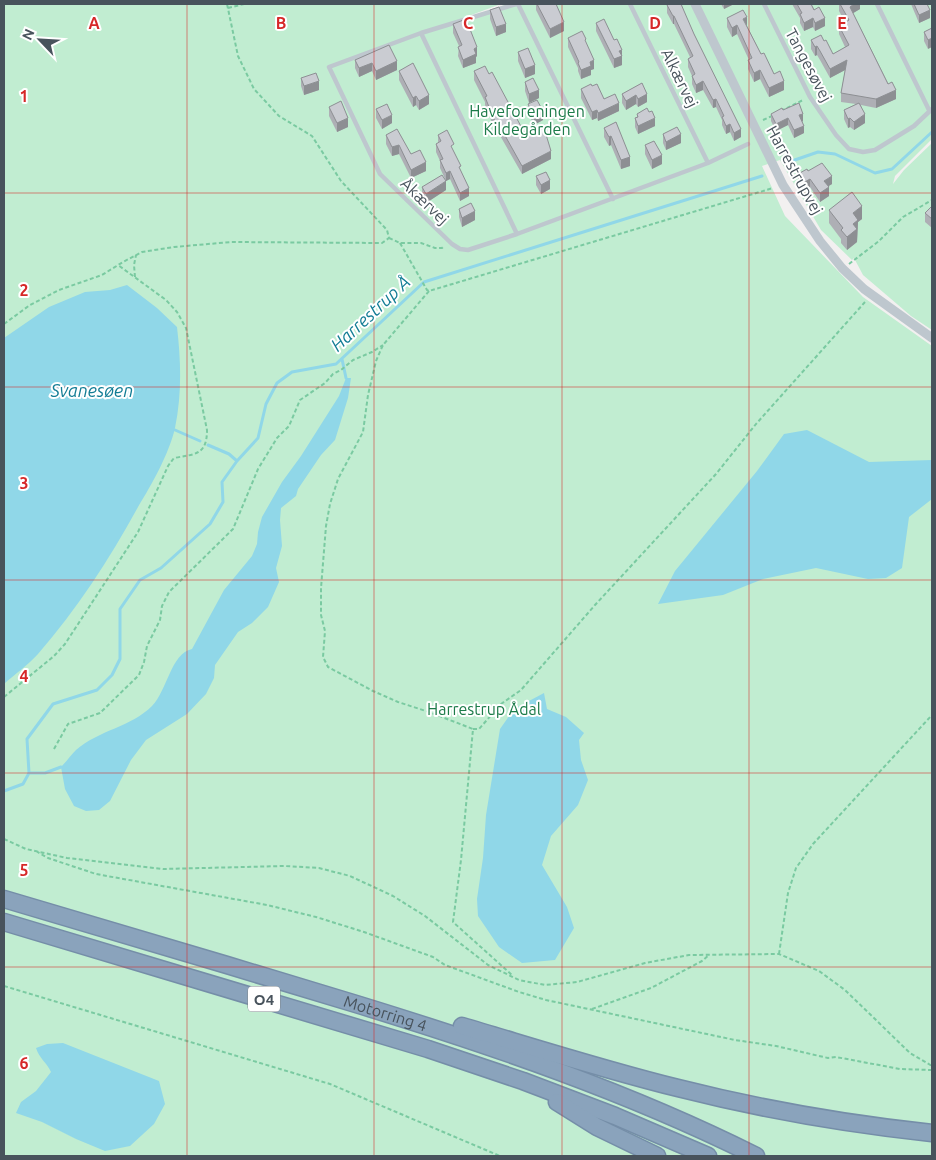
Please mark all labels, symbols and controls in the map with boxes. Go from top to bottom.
text: A [88,14,100,32]
text: B [276,14,286,32]
text: C [463,14,473,32]
text: D [649,14,661,32]
text: E [837,14,847,32]
north arrow [15,15,65,65]
street label: Tangesøvej [782,25,836,105]
text: N [19,26,38,43]
street label: Alkærvej [658,46,702,110]
text: 1 [19,87,29,105]
park label: Haveforeningen Kildegården [469,102,585,138]
street label: Harrestrupvej [763,123,827,217]
street label: Åkærvej [397,174,453,228]
water label: Harrestrup Å [326,271,414,355]
text: 2 [19,281,29,299]
water label: Svanesøen [50,380,133,400]
text: 3 [19,474,29,492]
text: 4 [19,667,29,685]
park label: Harrestrup Ådal [427,700,541,718]
text: 5 [19,861,29,879]
road number: O4 [248,986,280,1012]
street label: Motorring 4 [342,992,429,1035]
text: 6 [19,1054,29,1072]

